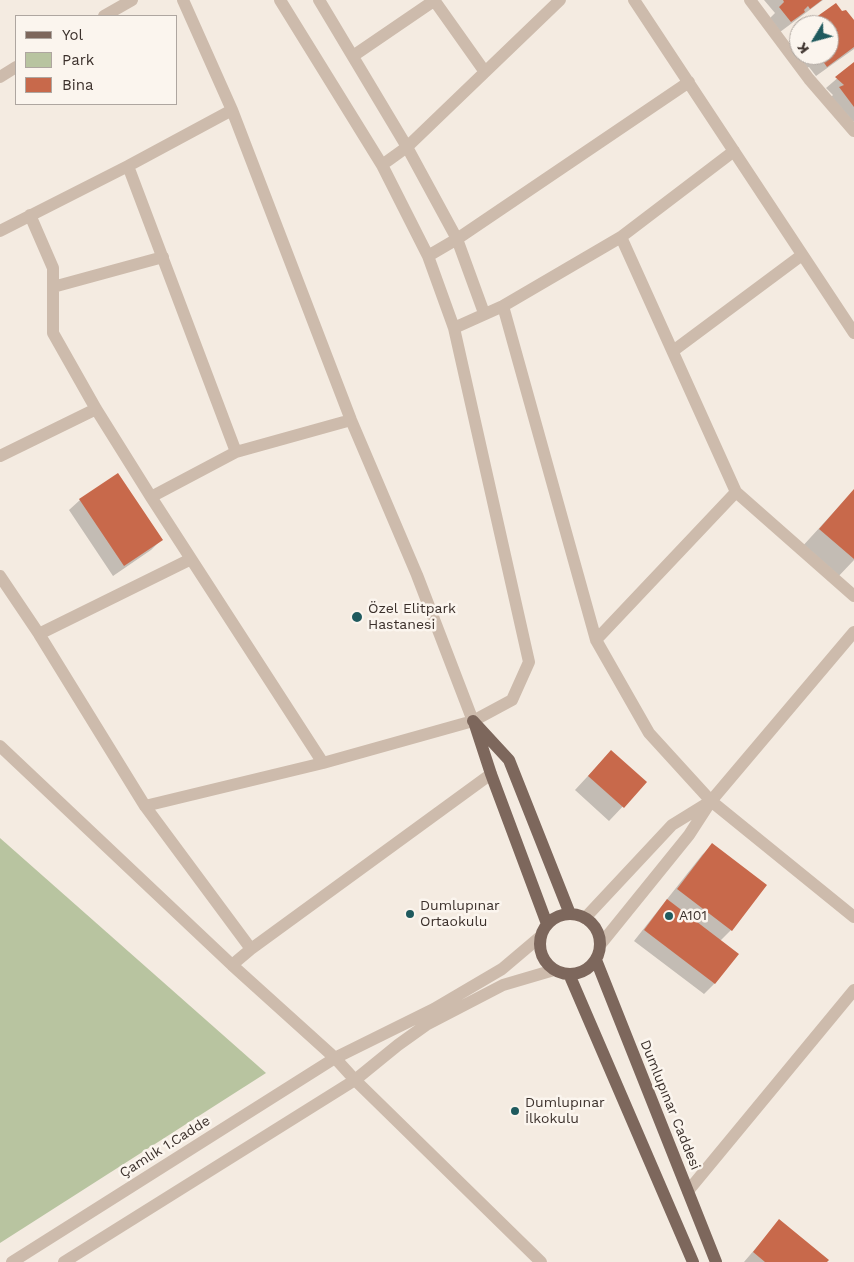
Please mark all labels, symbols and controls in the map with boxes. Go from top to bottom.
legend [15,15,178,105]
north arrow [789,15,839,65]
text: Yol [62,26,83,44]
text: K [794,40,812,57]
text: Park [62,51,94,69]
text: Bina [62,76,94,94]
place label: Özel Elitpark Hastanesi [368,601,456,634]
marker: Özel Elitpark Hastanesi [350,610,364,624]
place label: Dumlupınar Ortaokulu [420,898,500,930]
marker: Dumlupınar Ortaokulu [404,908,416,920]
place label: A101 [679,908,707,924]
marker: A101 [663,910,675,922]
street label: Dumlupınar Caddesi [636,1037,704,1173]
place label: Dumlupınar İlkokulu [525,1095,605,1128]
marker: Dumlupınar İlkokulu [509,1105,521,1117]
street label: Çamlık 1.Cadde [117,1112,213,1182]

